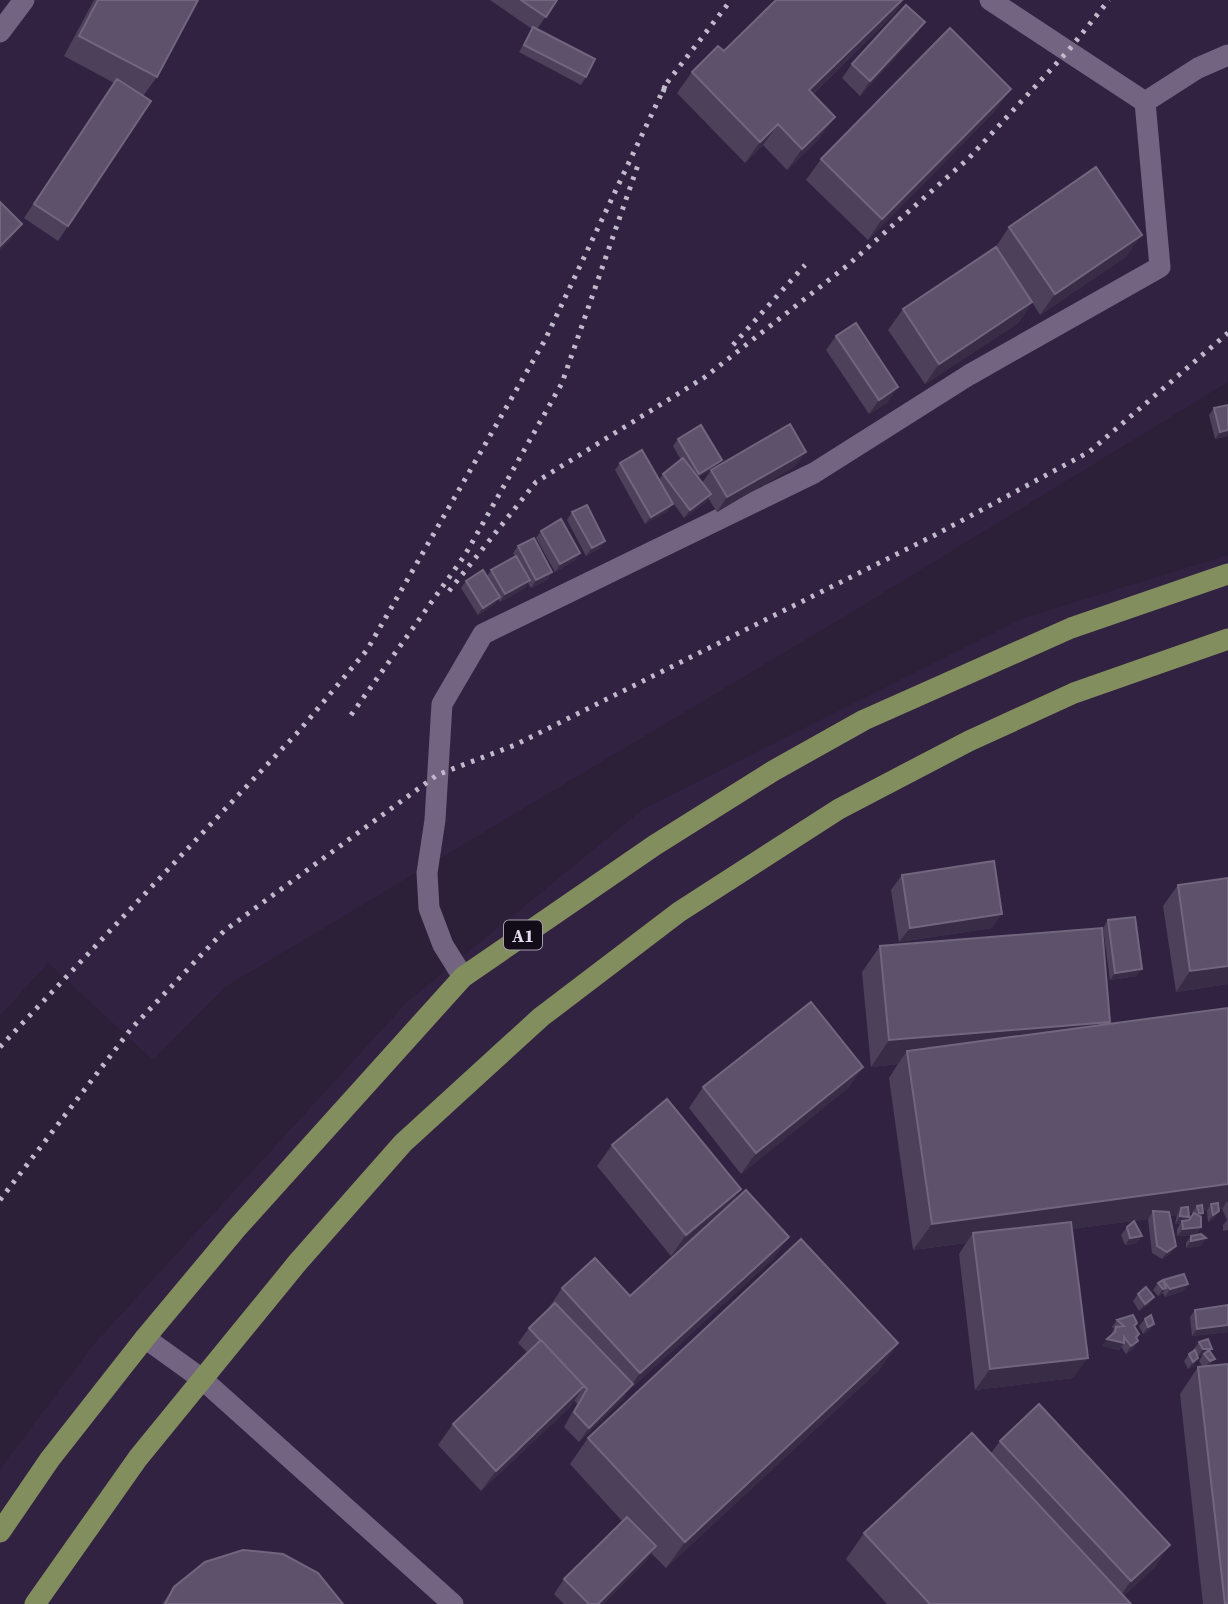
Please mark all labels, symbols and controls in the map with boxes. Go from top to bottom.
road number: A1 [504,920,542,950]

